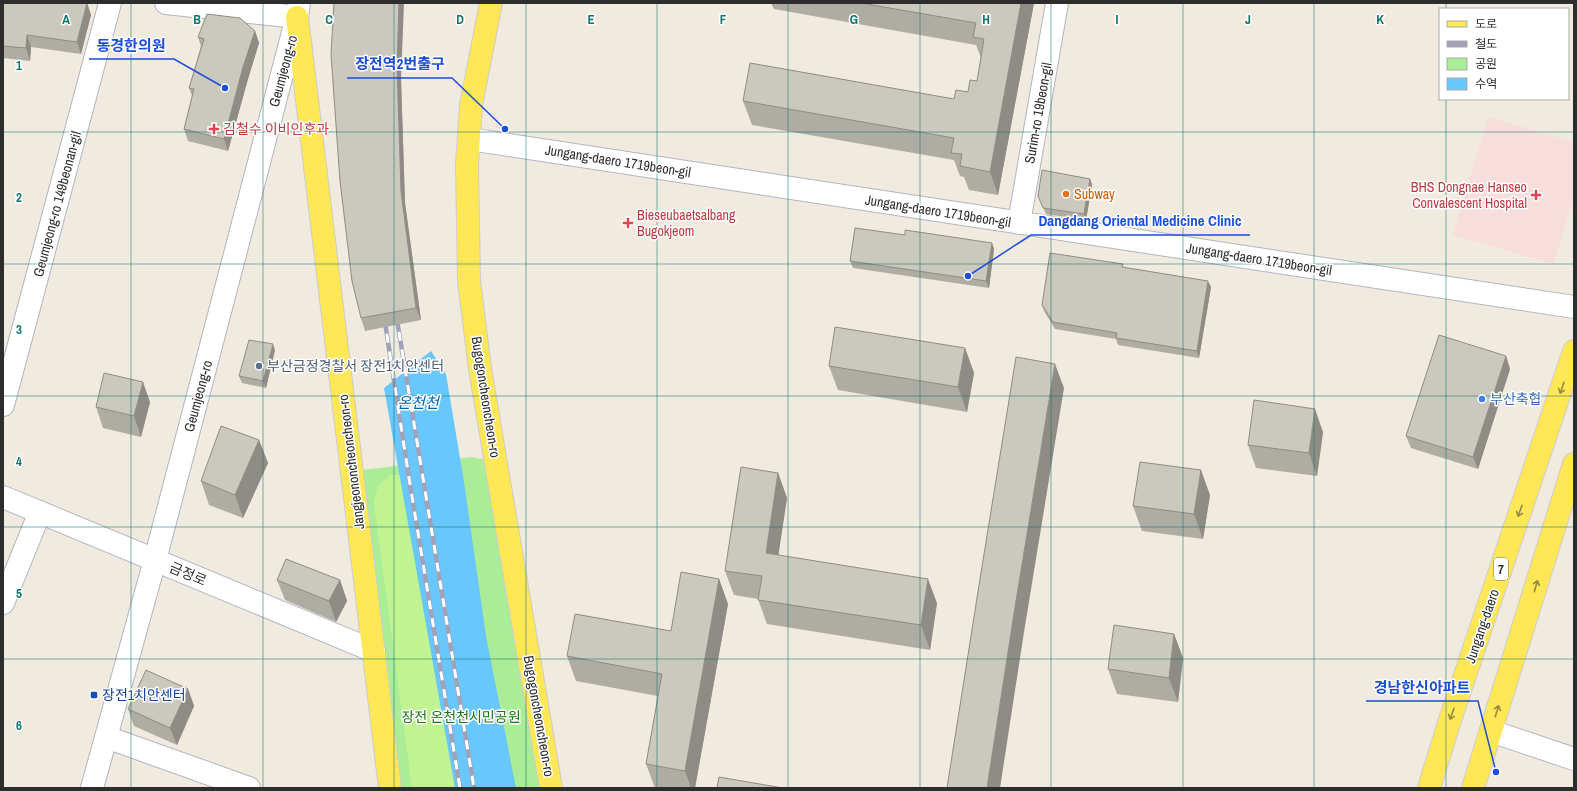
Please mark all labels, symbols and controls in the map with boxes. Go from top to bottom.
legend [1439,8,1569,100]
text: A [62,11,70,28]
text: B [193,11,201,28]
text: C [325,11,333,28]
text: D [456,11,464,28]
text: E [587,11,595,28]
text: F [720,11,727,28]
text: G [850,11,858,28]
text: H [982,11,990,28]
text: I [1116,11,1119,28]
text: J [1245,11,1251,28]
text: K [1376,11,1384,28]
text: 도로 [1475,16,1497,32]
callout: 동경한의원 [89,32,174,59]
street label: Geumjeong-ro [265,33,301,109]
text: 동경한의원 [96,35,166,56]
text: 철도 [1475,36,1497,52]
callout: 장전역2번출구 [347,51,452,78]
text: 장전역2번출구 [355,53,445,74]
text: 공원 [1475,56,1497,72]
text: 1 [16,57,22,74]
street label: Surim-ro 19beon-gil [1020,61,1056,165]
text: 수역 [1475,76,1497,92]
place label: 김철수 이비인후과 [223,120,329,138]
marker: 김철수 이비인후과 [208,123,220,135]
street label: Geumjeong-ro 149beonan-gil [29,129,85,279]
street label: Jungang-daero 1719beon-gil [544,141,692,181]
place label: BHS Dongnae Hanseo Convalescent Hospital [1411,178,1527,212]
place label: Subway [1074,185,1115,203]
text: 2 [16,189,22,206]
marker: Subway [1061,189,1071,199]
marker: BHS Dongnae Hanseo Convalescent Hospital [1530,189,1542,201]
street label: Jungang-daero 1719beon-gil [864,191,1012,231]
place label: Bieseubaetsalbang Bugokjeom [637,206,736,240]
callout: Dangdang Oriental Medicine Clinic [1031,208,1250,235]
text: Dangdang Oriental Medicine Clinic [1038,210,1242,231]
marker: Bieseubaetsalbang Bugokjeom [622,217,634,229]
street label: Jungang-daero 1719beon-gil [1185,239,1333,279]
text: 3 [16,321,22,338]
street label: Bugogoncheoncheon-ro [468,335,504,459]
place label: 부산금정경찰서 장전1치안센터 [267,357,444,375]
street label: Geumjeong-ro [180,358,216,434]
marker: 부산금정경찰서 장전1치안센터 [254,361,264,371]
one-way arrow [1557,382,1565,394]
place label: 부산축협 [1490,390,1542,408]
water label: 온천천 [397,392,441,413]
street label: Jangjeononcheoncheon-ro [334,393,368,531]
marker: 부산축협 [1477,394,1487,404]
text: 4 [16,453,22,470]
one-way arrow [1516,505,1523,518]
street label: 금정로 [167,558,209,590]
road number: 7 [1494,558,1508,580]
one-way arrow [1533,580,1540,593]
text: 5 [16,585,22,602]
street label: Jungang-daero [1461,587,1503,665]
street label: Bugogoncheoncheon-ro [519,654,559,778]
callout: 경남한신아파트 [1366,674,1478,701]
text: 경남한신아파트 [1374,677,1470,698]
place label: 장전1치안센터 [102,686,186,704]
marker: 장전1치안센터 [89,690,99,700]
one-way arrow [1494,704,1501,717]
park label: 장전 온천천시민공원 [401,708,521,726]
one-way arrow [1448,708,1455,721]
text: 6 [16,717,22,734]

